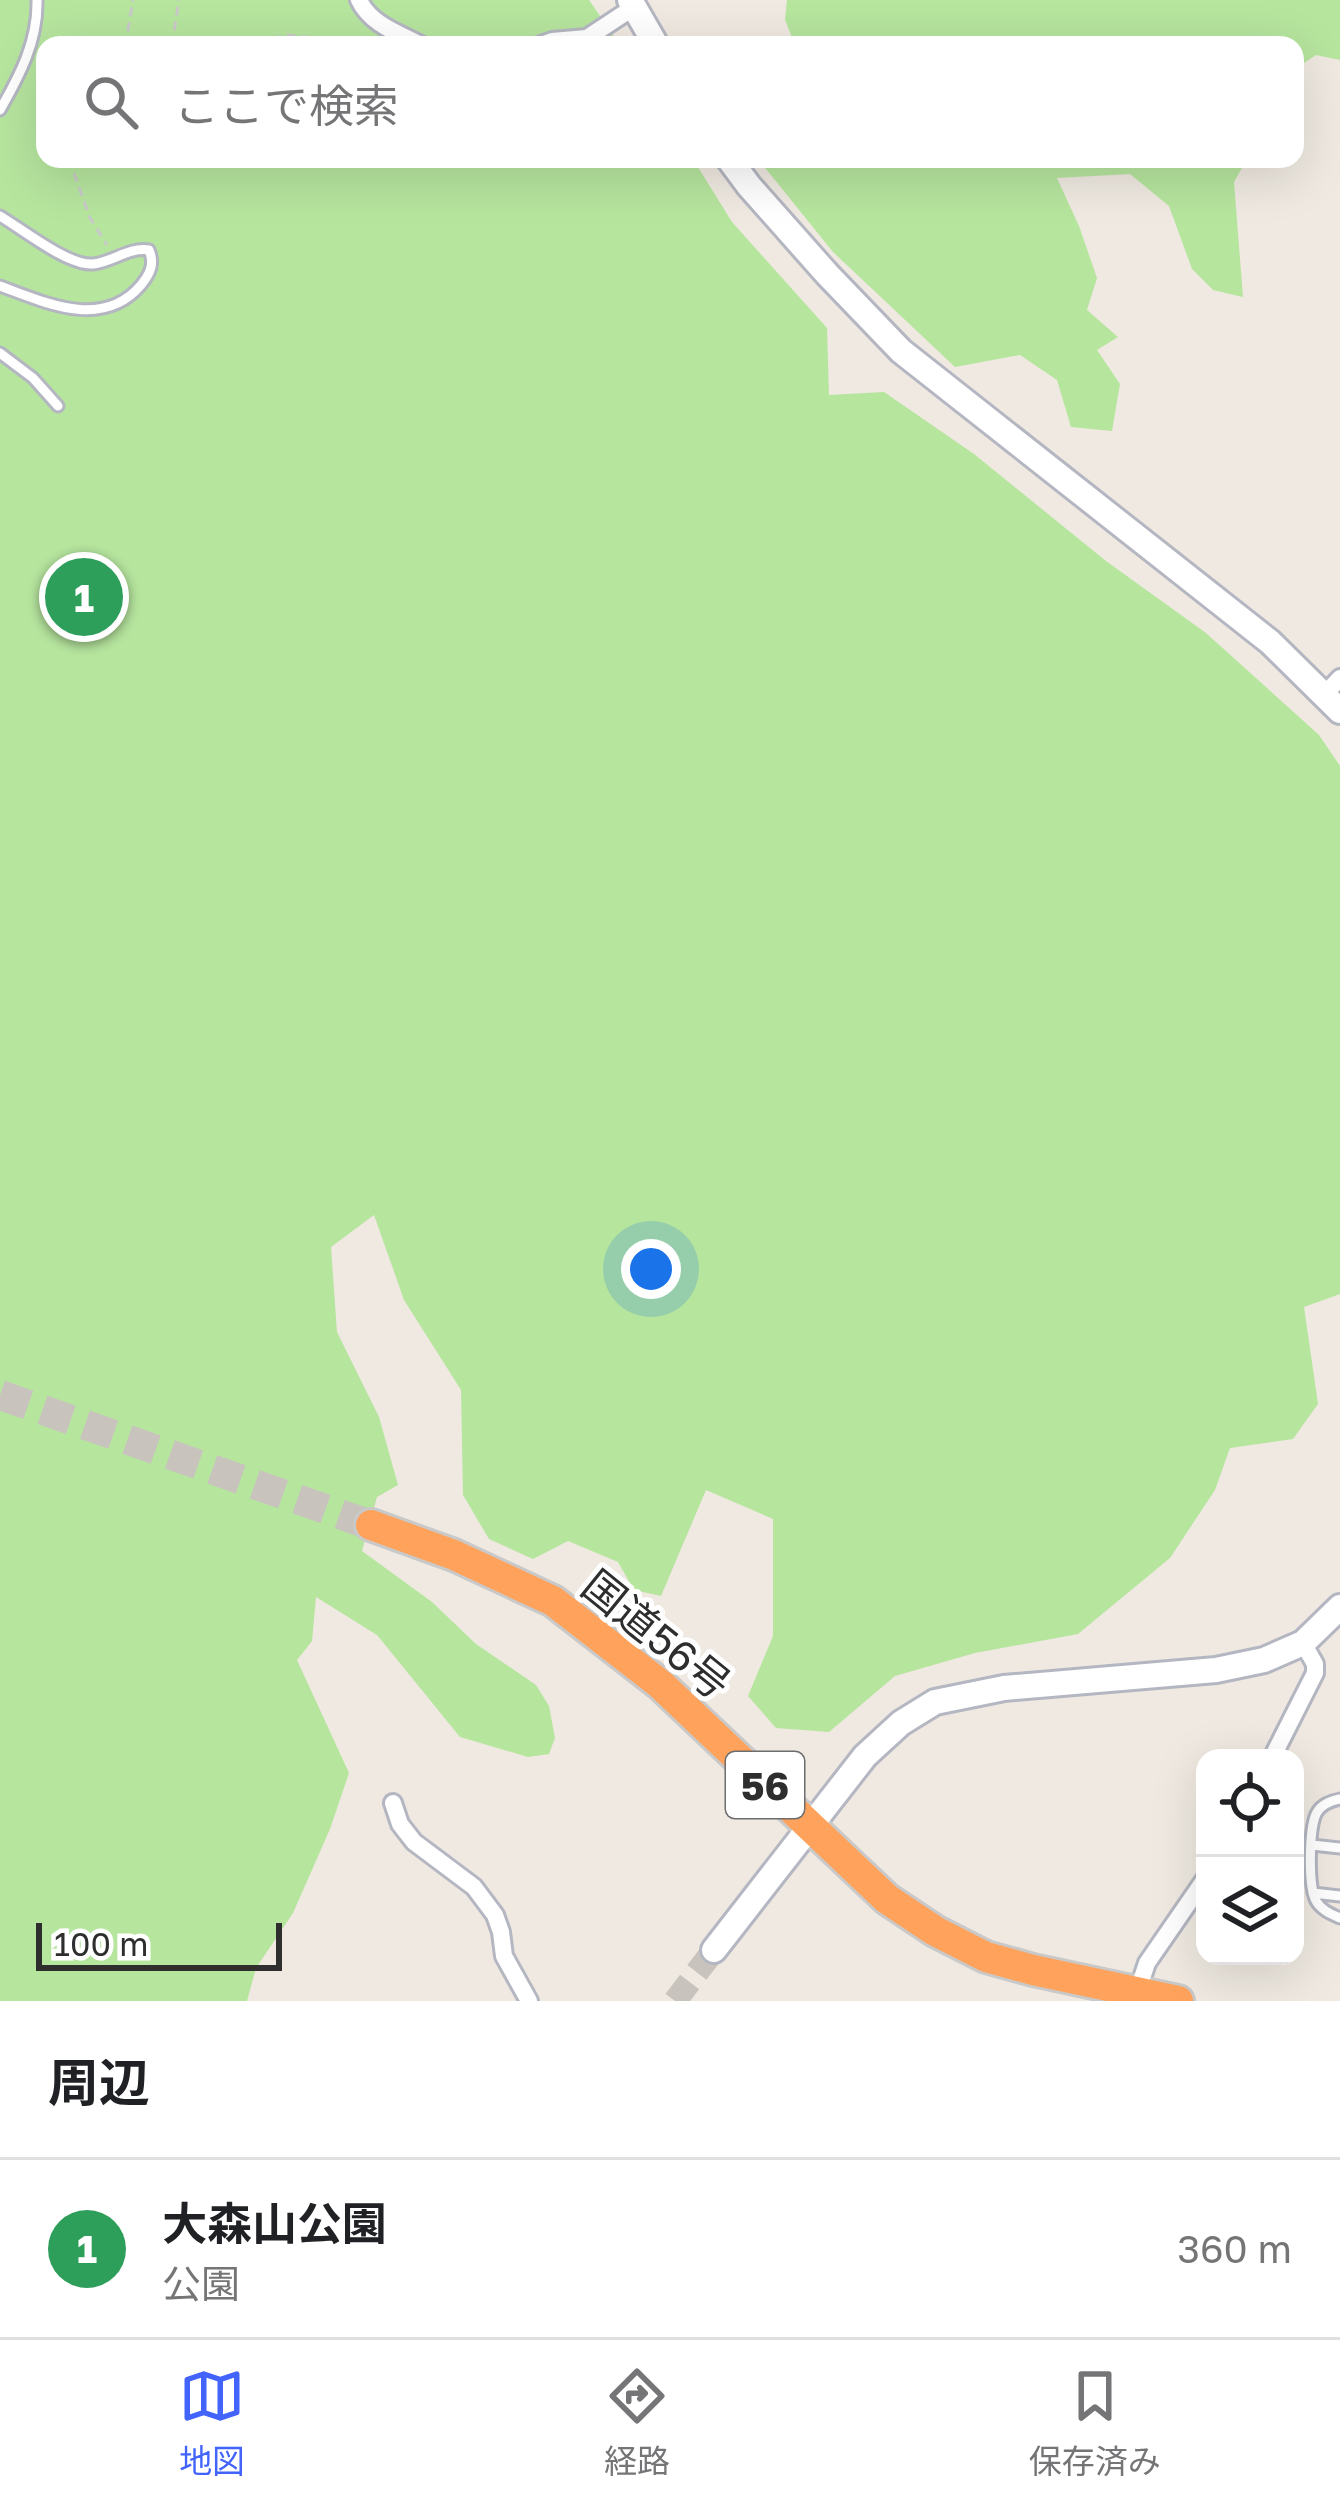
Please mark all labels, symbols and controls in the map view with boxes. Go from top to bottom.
search box [36,36,1304,168]
icon: search [78,69,144,135]
text: ここで検索 [174,78,399,132]
pin: 1 [45,552,123,642]
your location [621,1239,681,1299]
street label: 国道56号 [573,1559,741,1709]
map controls [1196,1749,1304,1965]
button: locate [1196,1749,1304,1857]
road number: 56 [726,1752,804,1818]
button: layers [1196,1857,1304,1965]
scale bar [36,1917,282,1970]
text: 100 m [54,1924,148,1963]
text: 周辺 [48,2051,150,2112]
text: 大森山公園 [162,2196,387,2250]
text: 1 [77,2225,97,2272]
text: 360 m [1177,2225,1292,2272]
text: 公園 [162,2260,240,2307]
tab: 地図 [179,2363,245,2483]
tab: 経路 [604,2363,670,2483]
tab: 保存済み [1029,2363,1161,2483]

